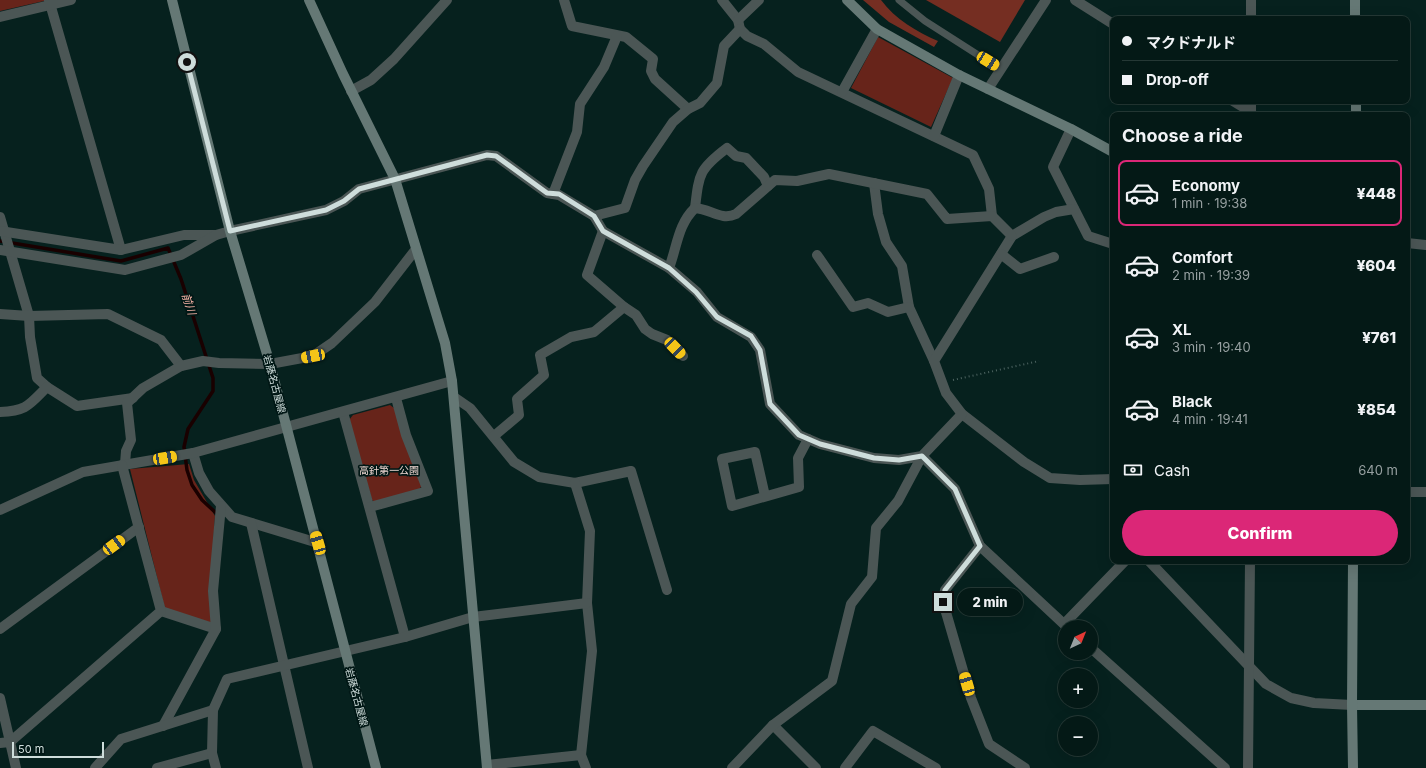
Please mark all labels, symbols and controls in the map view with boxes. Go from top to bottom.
text: マクドナルド [1146,33,1236,52]
car [975,50,1001,72]
route start [178,53,196,71]
text: Drop-off [1146,70,1209,89]
text: Choose a ride [1122,125,1243,146]
icon: car [1124,175,1160,211]
text: Economy [1172,176,1240,195]
text: ¥448 [1357,184,1396,203]
text: 1 min · 19:38 [1172,195,1247,211]
icon: car [1124,247,1160,283]
text: Comfort [1172,248,1233,267]
text: ¥604 [1357,256,1396,275]
text: 2 min · 19:39 [1172,267,1250,283]
water label: 前川 [179,291,199,318]
icon: car [1124,319,1160,355]
text: XL [1172,320,1192,339]
text: ¥761 [1362,328,1396,347]
car [662,335,688,361]
text: 3 min · 19:40 [1172,339,1251,355]
car [300,348,326,364]
street label: 岩藤名古屋線 [261,353,289,415]
icon: car [1124,391,1160,427]
text: Black [1172,392,1212,411]
text: ¥854 [1357,400,1396,419]
text: 4 min · 19:41 [1172,411,1248,427]
car [152,450,178,466]
icon: cash [1122,459,1144,481]
text: Cash [1154,461,1190,480]
text: 640 m [1358,462,1398,478]
park label: 高針第一公園 [359,464,419,476]
button: Confirm [1122,510,1398,556]
car [309,530,327,556]
car [101,533,127,557]
callout: 2 min [957,588,1023,616]
route end [934,593,952,611]
text: 2 min [972,594,1008,610]
north arrow [1058,620,1098,660]
map controls [1058,620,1098,756]
street label: 岩藤名古屋線 [343,666,371,728]
button: + [1058,668,1098,708]
car [958,671,976,697]
button: − [1058,716,1098,756]
scale bar [12,740,104,759]
text: 50 m [18,742,44,756]

